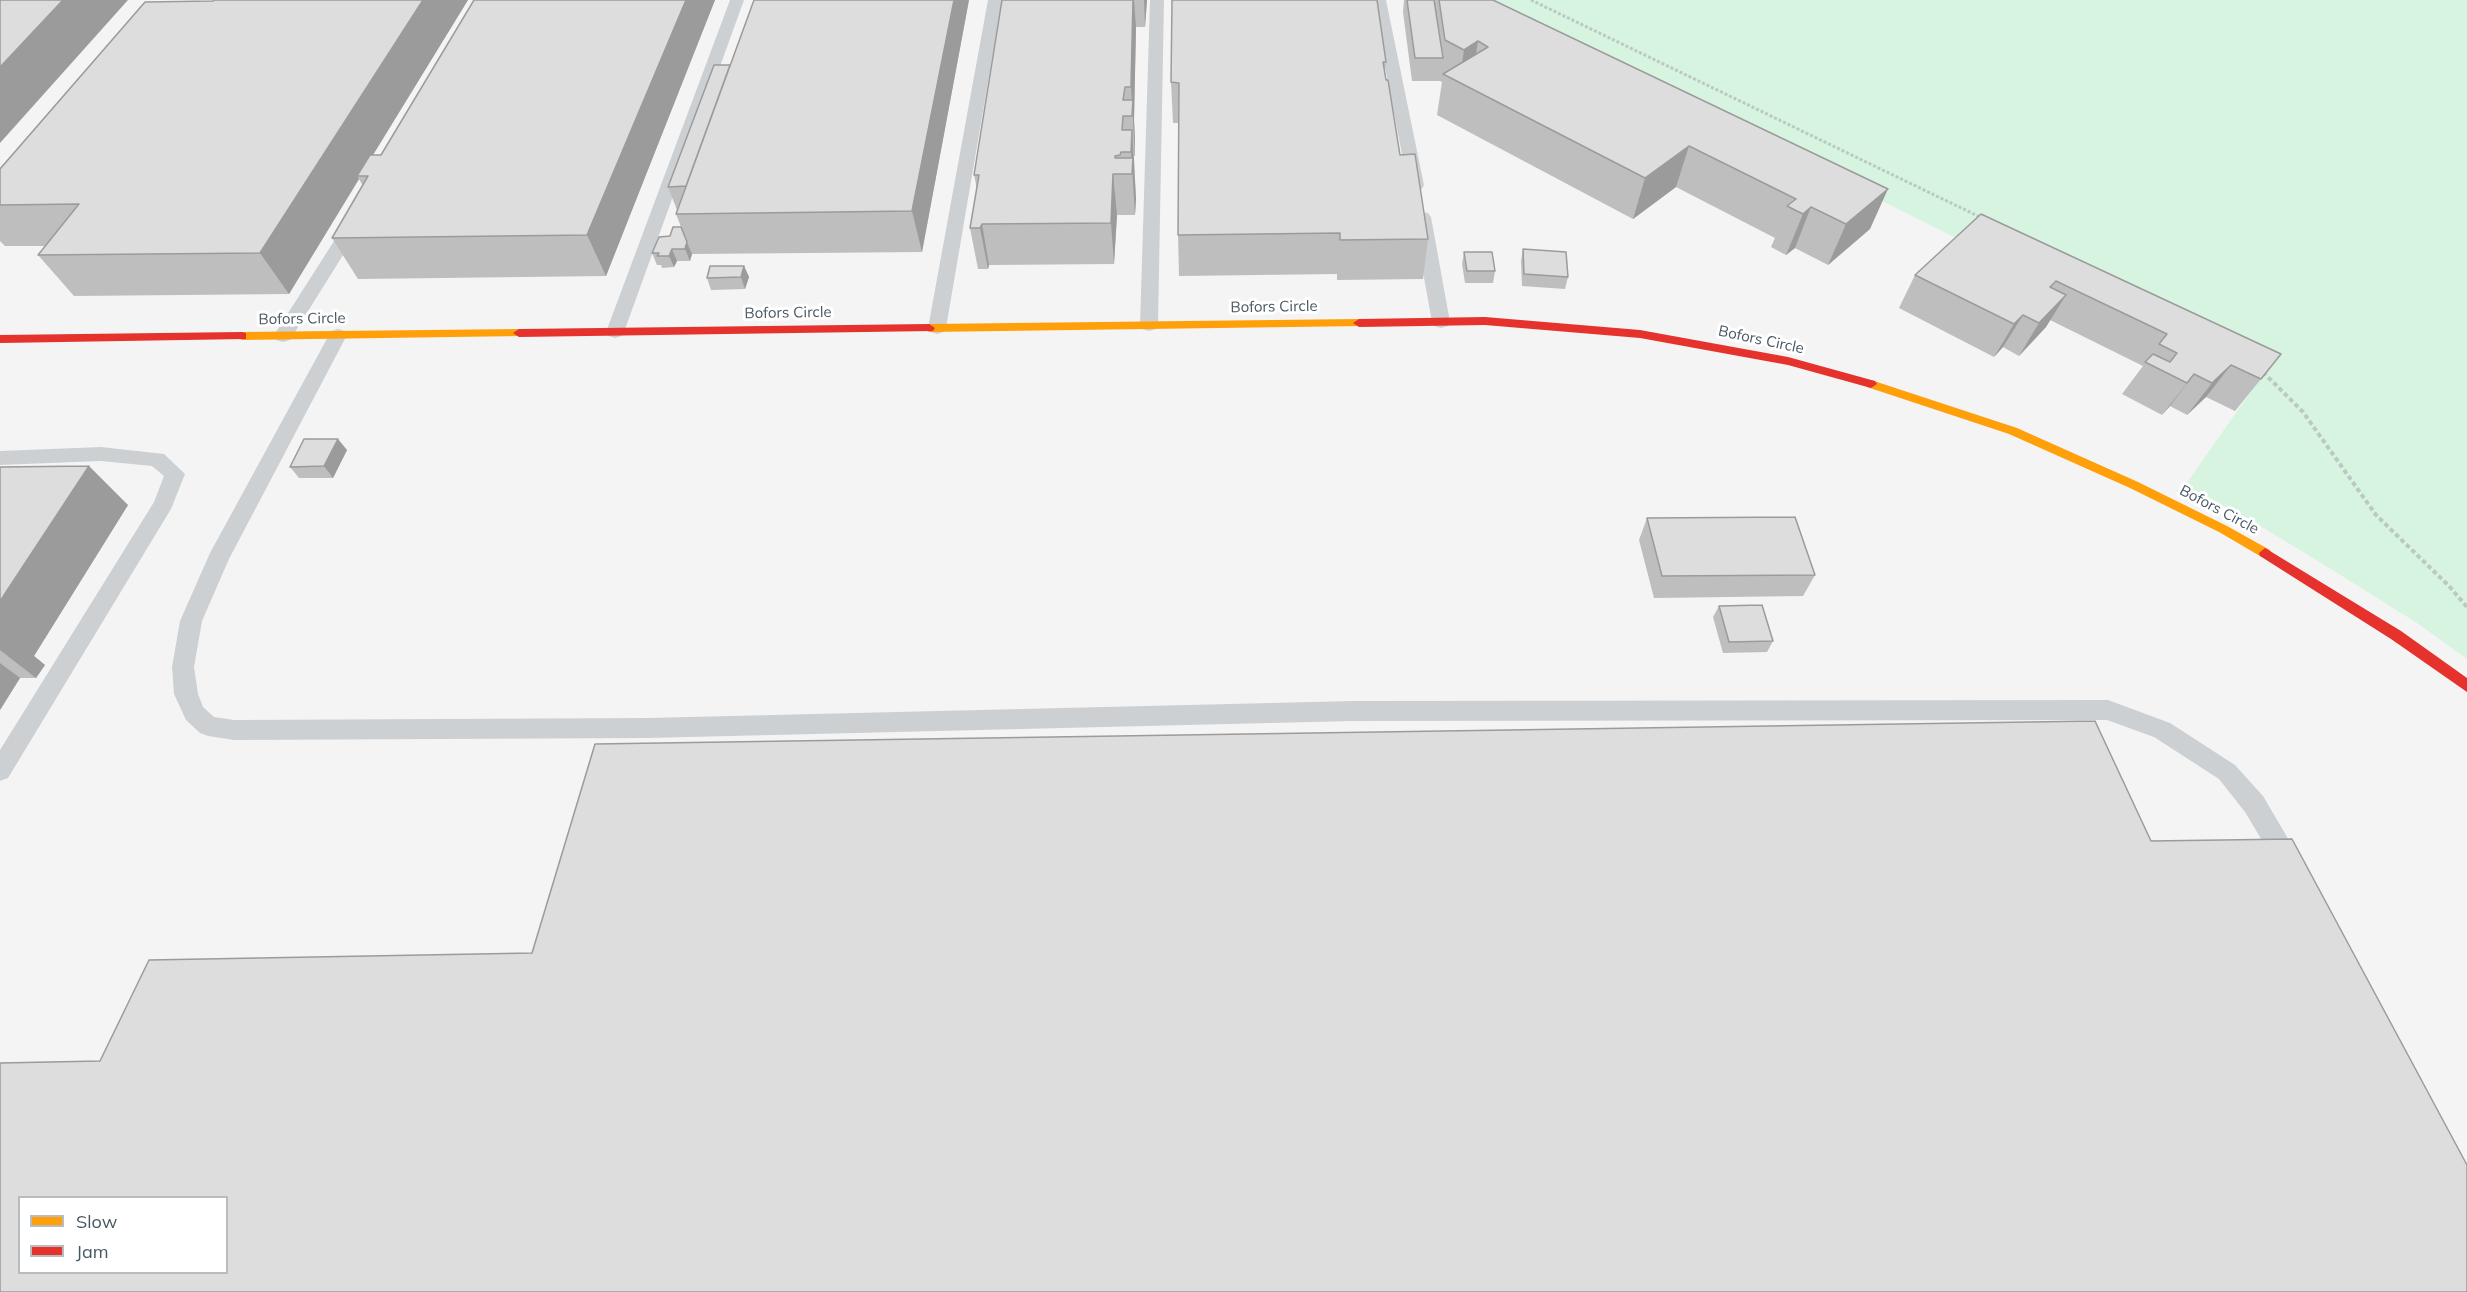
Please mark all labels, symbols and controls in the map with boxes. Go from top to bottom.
street label: Bofors Circle [1230,297,1318,317]
street label: Bofors Circle [744,303,832,323]
street label: Bofors Circle [258,309,346,329]
street label: Bofors Circle [1716,322,1806,358]
street label: Bofors Circle [2176,482,2262,538]
legend [18,1196,228,1274]
text: Slow [76,1210,117,1233]
text: Jam [76,1240,109,1263]

